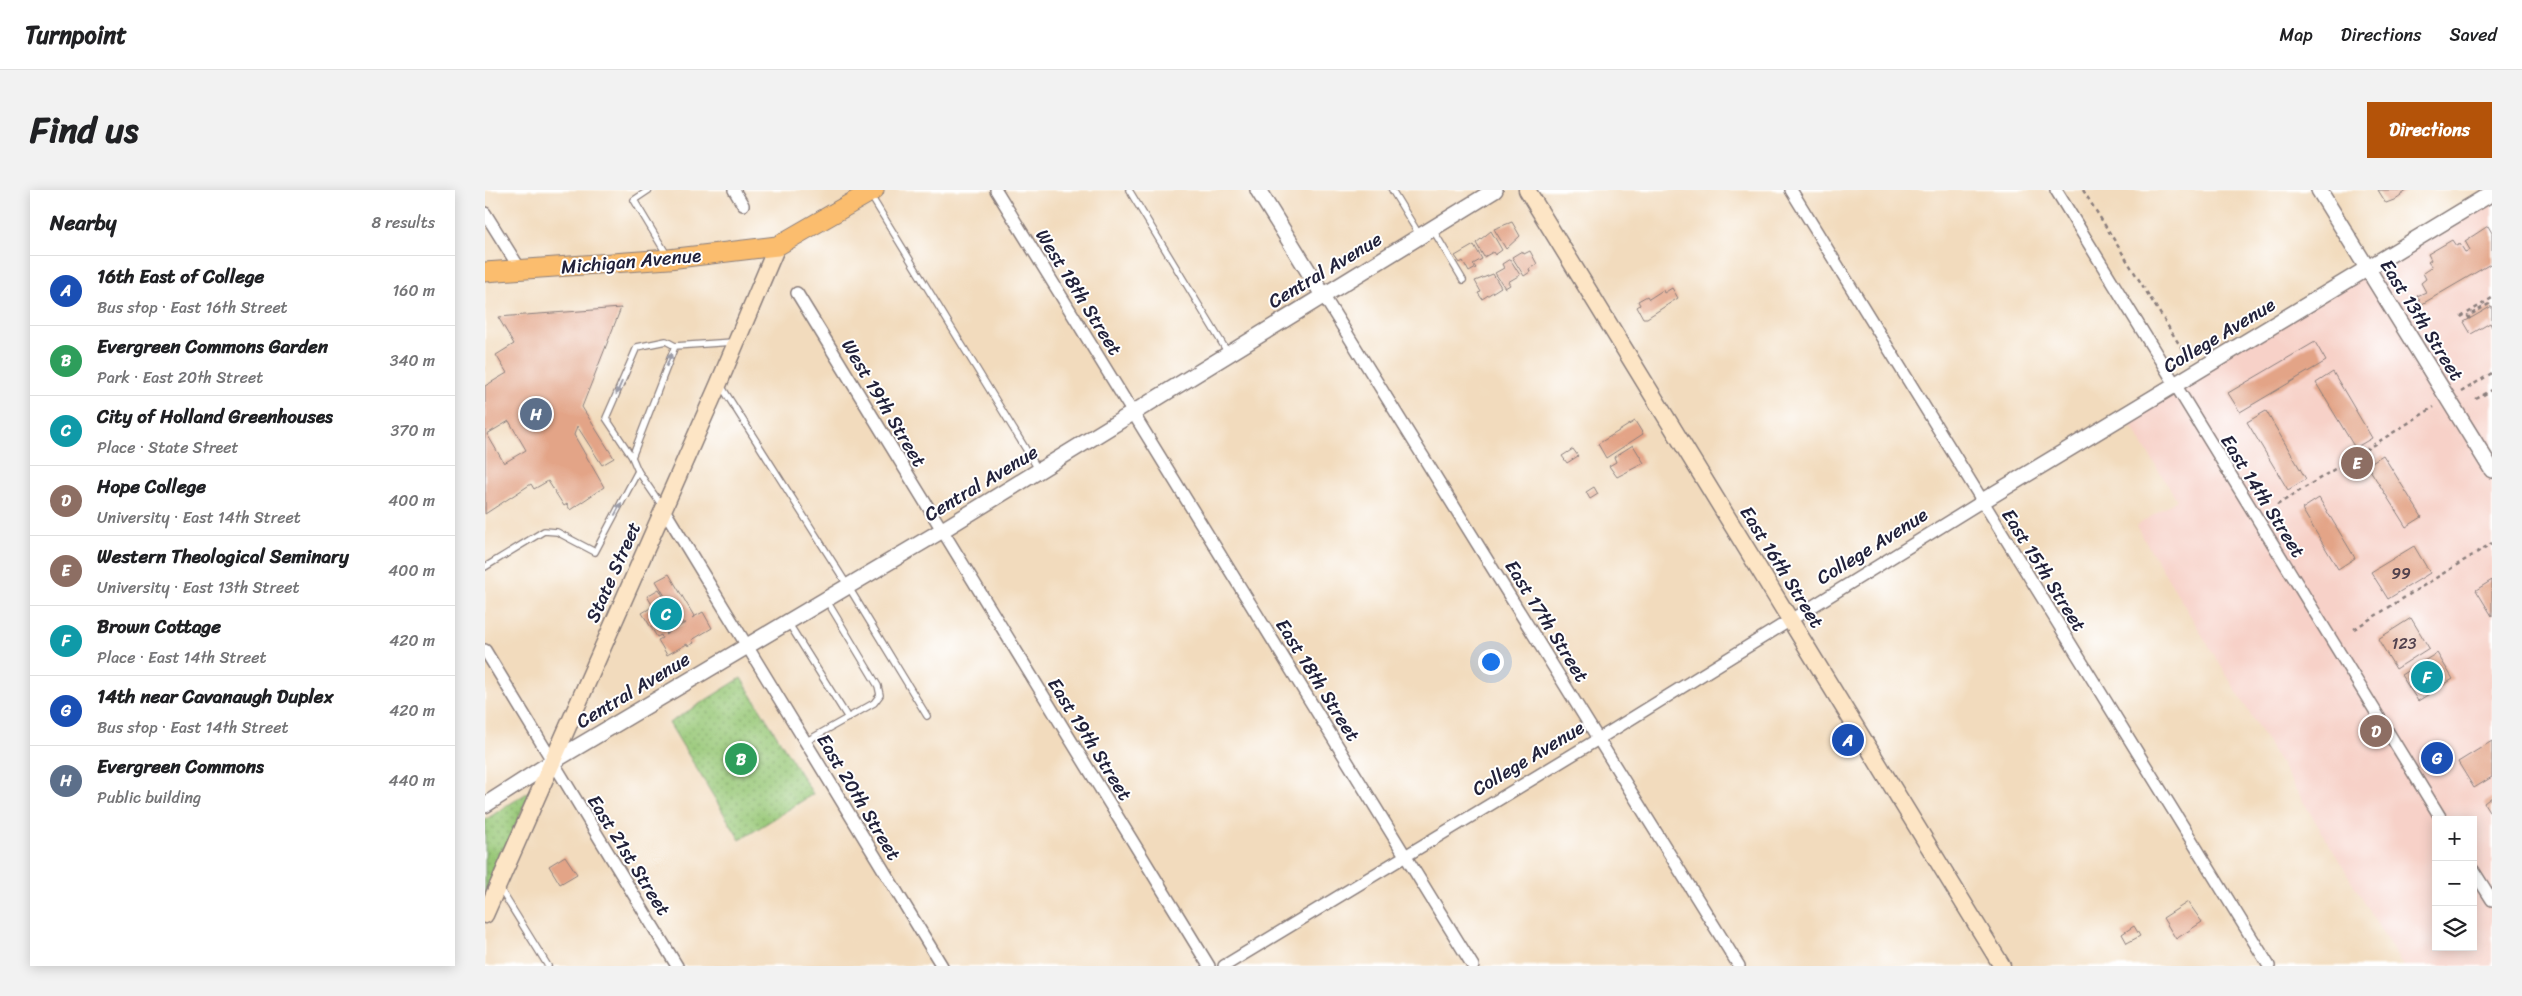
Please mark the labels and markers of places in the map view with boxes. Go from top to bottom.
pin: H [520,395,552,433]
pin: E [2341,444,2373,482]
pin: C [650,595,682,633]
pin: F [2411,658,2443,696]
pin: D [2360,712,2392,750]
pin: A [1832,721,1864,759]
pin: G [2421,739,2453,777]
pin: B [725,740,757,778]

